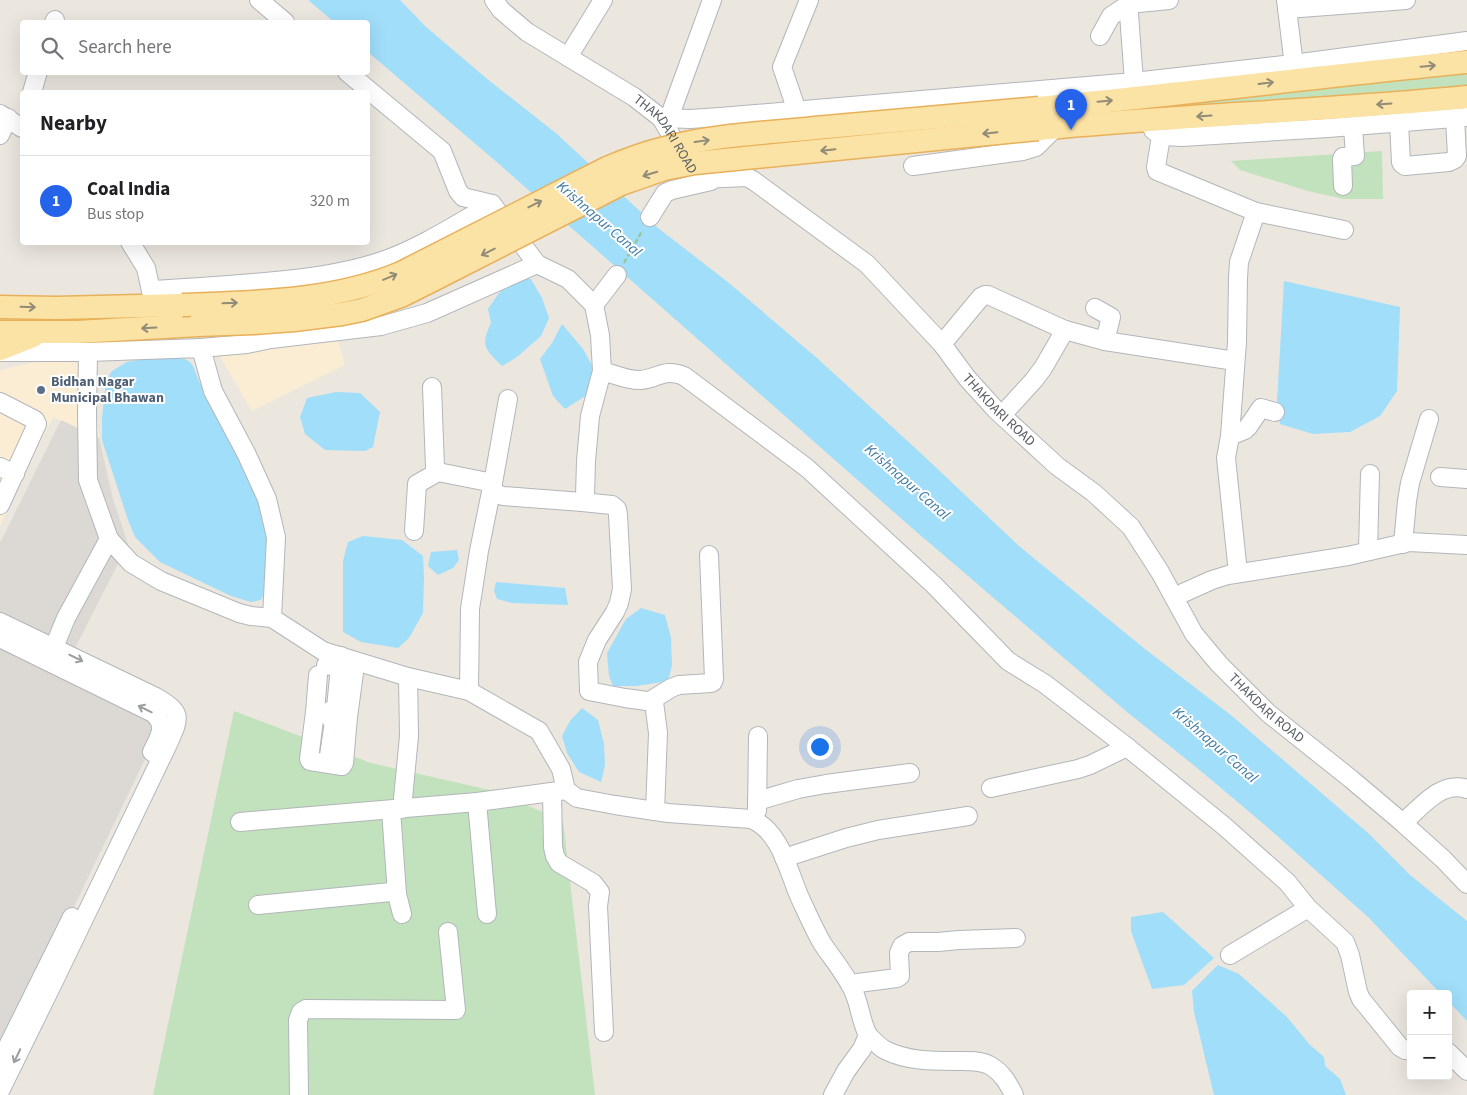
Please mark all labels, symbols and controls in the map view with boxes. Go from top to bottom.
search box [20,20,370,75]
icon: search [38,34,66,62]
text: Search here [78,34,172,61]
one-way arrow [1420,61,1436,71]
one-way arrow [1258,78,1274,88]
pin: 1 [1055,89,1087,130]
street label: THAKDARI ROAD [629,90,702,178]
one-way arrow [1097,97,1113,106]
one-way arrow [1376,100,1392,109]
text: Nearby [40,108,107,138]
one-way arrow [1196,112,1212,121]
one-way arrow [982,129,998,138]
one-way arrow [694,135,710,145]
one-way arrow [820,145,836,155]
one-way arrow [642,169,658,179]
text: Coal India [87,176,170,203]
water label: Krishnapur Canal [552,176,646,262]
text: 1 [52,190,60,212]
text: 320 m [310,190,350,212]
one-way arrow [527,199,542,208]
text: Bus stop [87,203,144,225]
one-way arrow [481,248,496,257]
one-way arrow [382,272,397,282]
one-way arrow [222,298,238,308]
one-way arrow [20,303,36,312]
one-way arrow [142,323,158,332]
street label: THAKDARI ROAD [958,369,1040,451]
place label: Bidhan Nagar Municipal Bhawan [51,372,164,408]
marker: Bidhan Nagar Municipal Bhawan [35,384,47,396]
water label: Krishnapur Canal [860,439,954,525]
one-way arrow [68,654,83,663]
street label: THAKDARI ROAD [1224,669,1308,748]
water label: Krishnapur Canal [1168,702,1262,788]
one-way arrow [137,704,152,714]
your location [807,734,833,760]
map controls [1407,990,1452,1080]
button: + [1407,990,1452,1035]
button: − [1407,1035,1452,1080]
one-way arrow [12,1048,22,1063]

